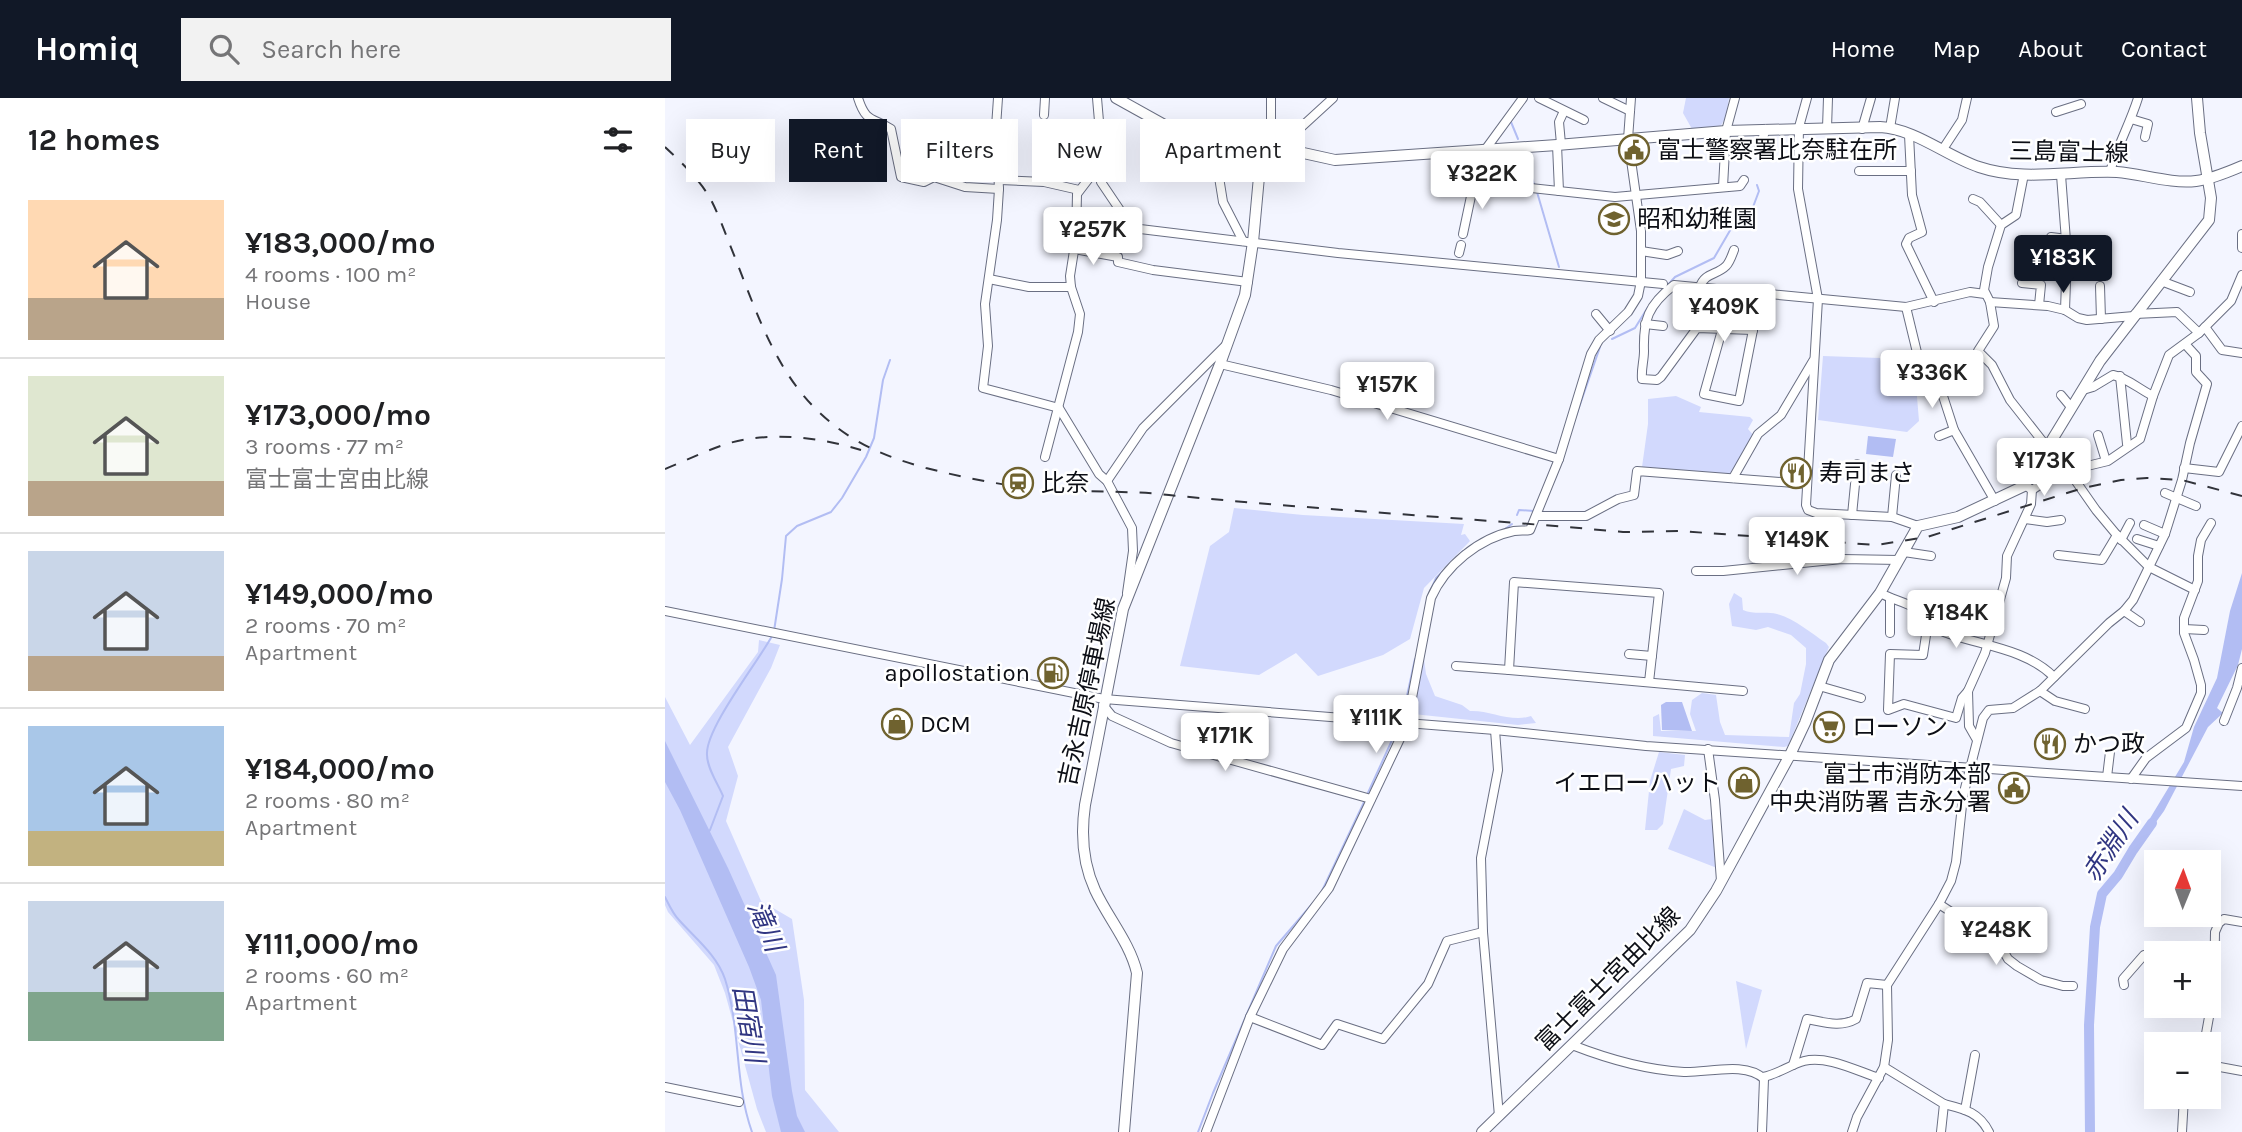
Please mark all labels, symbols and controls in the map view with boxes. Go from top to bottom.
search box [181,18,671,81]
text: Homiq [35,30,139,68]
icon: search [205,30,243,68]
text: Search here [261,34,401,65]
text: Home [1831,35,1895,63]
text: Map [1933,35,1980,63]
text: About [2018,35,2083,63]
text: Contact [2121,35,2207,63]
chip: Buy [686,119,775,182]
chip: Rent [789,119,887,182]
chip: Filters [901,119,1018,182]
chip: New [1032,119,1126,182]
chip: Apartment [1140,119,1305,182]
icon: filters [599,121,637,159]
text: 12 homes [28,122,160,158]
public building icon: 富士警察署比奈駐在所 [1617,133,1651,167]
place label: 富士警察署比奈駐在所 [1657,136,1897,164]
street label: 三島富士線 [2009,137,2129,167]
pin: ¥322K [1433,152,1531,211]
text: ¥322K [1447,160,1517,187]
school or university icon: 昭和幼稚園 [1597,202,1631,236]
place label: 昭和幼稚園 [1637,205,1757,233]
pin: ¥257K [1044,208,1142,267]
text: ¥257K [1059,216,1127,243]
text: ¥183,000/mo [245,225,435,261]
icon: home [84,228,168,312]
pin: ¥183K [2014,236,2112,295]
text: ¥183K [2030,244,2096,271]
text: 4 rooms · 100 m² [245,261,417,288]
pin: ¥409K [1675,285,1773,344]
text: House [245,288,311,315]
text: ¥409K [1689,293,1759,320]
pin: ¥336K [1883,350,1981,410]
text: ¥336K [1896,359,1968,386]
pin: ¥157K [1338,362,1436,422]
text: ¥157K [1356,371,1418,398]
text: ¥173,000/mo [245,397,431,433]
icon: home [84,404,168,488]
text: 3 rooms · 77 m² [245,433,404,460]
pin: ¥173K [1995,438,2093,498]
text: ¥173K [2013,447,2075,474]
restaurant icon: 寿司まさ [1779,456,1813,490]
place label: 寿司まさ [1819,459,1915,487]
text: 富士富士宮由比線 [245,466,429,493]
station icon: 比奈 [1001,466,1035,500]
place label: 比奈 [1041,469,1089,497]
pin: ¥149K [1748,518,1846,577]
text: ¥149K [1765,526,1829,553]
text: ¥149,000/mo [245,576,434,612]
icon: home [84,579,168,663]
pin: ¥184K [1907,590,2005,650]
street label: 吉永吉原停車場線 [1053,595,1121,789]
text: ¥184K [1923,599,1989,626]
text: 2 rooms · 70 m² [245,612,407,639]
text: Apartment [245,639,357,666]
fuel station icon: apollostation [1036,656,1070,690]
place label: apollostation [884,659,1030,687]
pin: ¥111K [1327,696,1425,755]
text: ¥111K [1349,704,1403,731]
shop icon: DCM [880,707,914,741]
place label: DCM [920,710,971,738]
supermarket icon: ローソン [1812,710,1846,744]
place label: ローソン [1852,713,1948,741]
pin: ¥171K [1176,714,1274,773]
text: ¥171K [1197,722,1253,749]
restaurant icon: かつ政 [2033,727,2067,761]
place label: かつ政 [2073,730,2145,758]
text: ¥184,000/mo [245,751,435,787]
icon: home [84,754,168,838]
place label: 富士市消防本部 中央消防署 吉永分署 [1769,760,1991,816]
shop icon: イエローハット [1727,766,1761,800]
place label: イエローハット [1554,769,1721,797]
public building icon: 富士市消防本部 中央消防署 吉永分署 [1997,771,2031,805]
text: 2 rooms · 80 m² [245,787,410,814]
water label: 赤淵川 [2076,803,2146,887]
text: Apartment [245,814,357,841]
north arrow [2144,850,2221,928]
map controls [2144,850,2221,1109]
water label: 滝川 [741,896,791,959]
street label: 富士富士宮由比線 [1530,901,1686,1057]
pin: ¥248K [1947,908,2045,967]
text: ¥248K [1960,916,2032,943]
text: ¥111,000/mo [245,926,419,962]
icon: home [84,929,168,1013]
button: + [2144,941,2221,1018]
text: 2 rooms · 60 m² [245,962,409,989]
water label: 田宿川 [726,983,771,1068]
text: Apartment [245,989,357,1016]
button: − [2144,1032,2221,1109]

